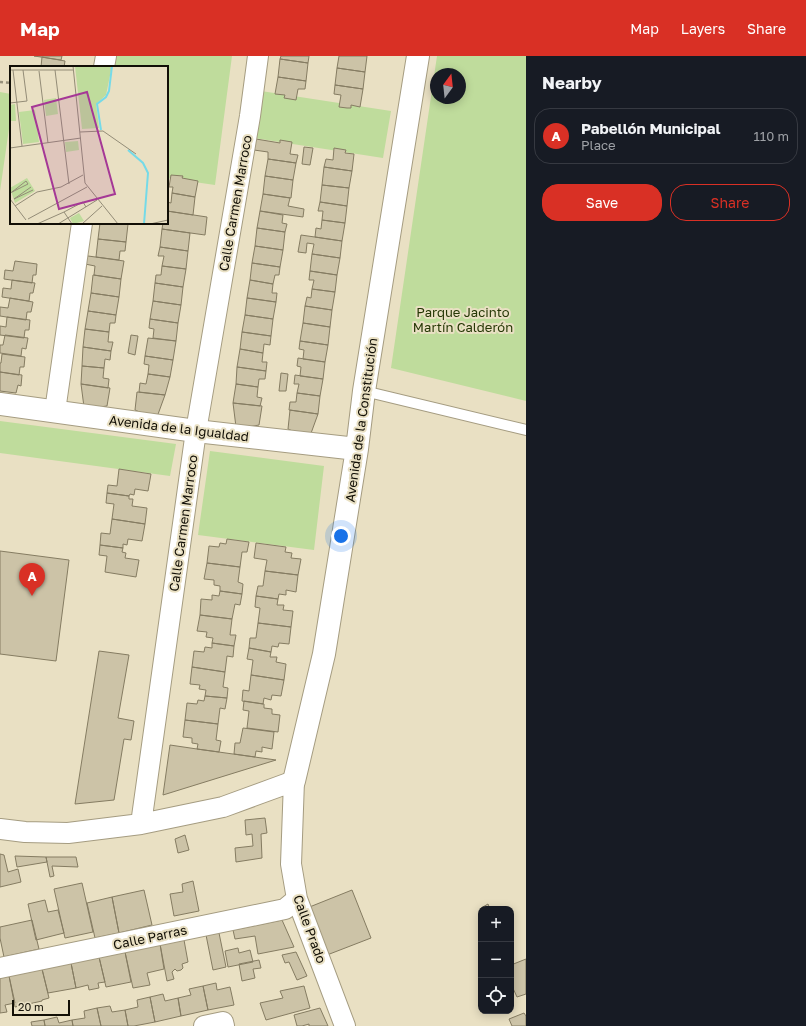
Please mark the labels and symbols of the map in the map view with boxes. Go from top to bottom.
inset map [10,66,168,224]
north arrow [430,68,466,104]
street label: Calle Carmen Marroco [215,134,255,272]
park label: Parque Jacinto Martín Calderón [413,304,513,335]
street label: Avenida de la Constitución [342,337,380,503]
street label: Avenida de la Igualdad [108,411,250,445]
street label: Calle Carmen Marroco [165,453,201,592]
your location [331,526,351,546]
pin: A [19,563,45,596]
street label: Calle Prado [290,893,330,966]
street label: Calle Parras [112,921,189,953]
scale bar [12,998,70,1017]

